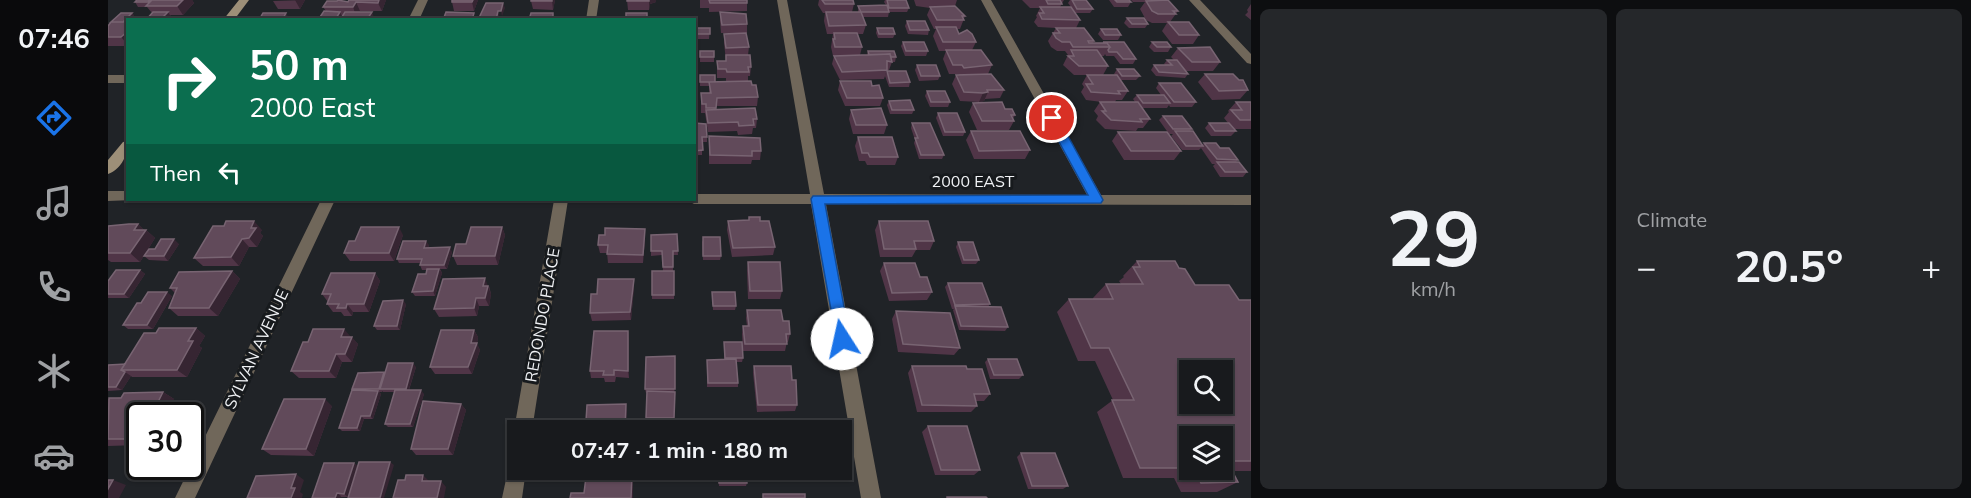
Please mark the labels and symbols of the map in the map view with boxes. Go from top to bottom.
pin [1026,92,1077,143]
street label: 2000 EAST [932,171,1015,191]
street label: REDONDO PLACE [520,246,564,384]
street label: SYLVAN AVENUE [220,286,292,412]
position arrow [810,307,874,371]
speed limit sign: 30 [126,402,204,480]

